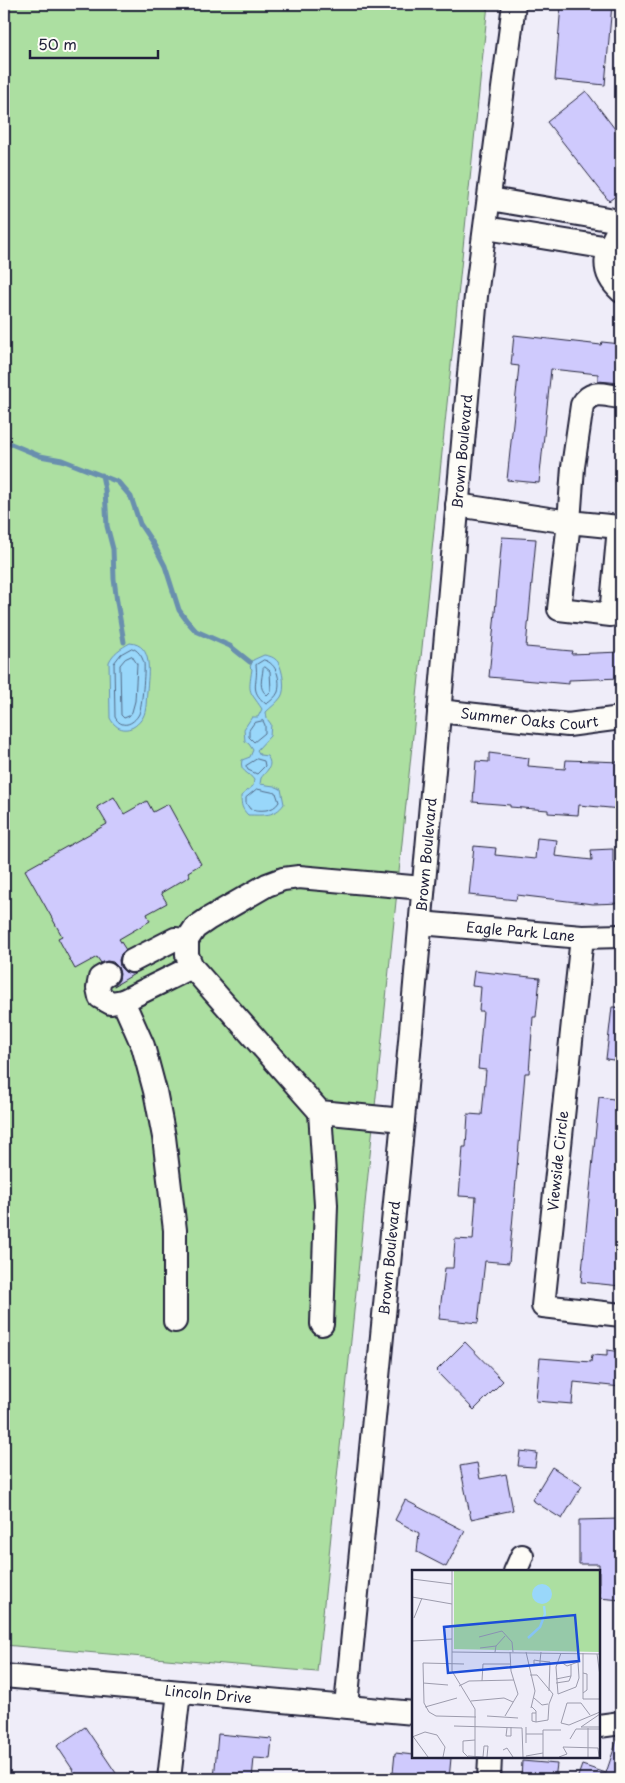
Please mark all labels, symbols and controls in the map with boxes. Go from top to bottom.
scale bar [30,28,158,60]
text: 50 m [38,32,77,55]
street label: Brown Boulevard [446,393,477,509]
street label: Summer Oaks Court [459,702,600,735]
street label: Brown Boulevard [410,796,442,913]
street label: Eagle Park Lane [465,916,576,946]
street label: Viewside Circle [542,1109,573,1212]
street label: Brown Boulevard [373,1200,405,1316]
inset map [412,1570,600,1758]
street label: Lincoln Drive [164,1680,253,1708]

